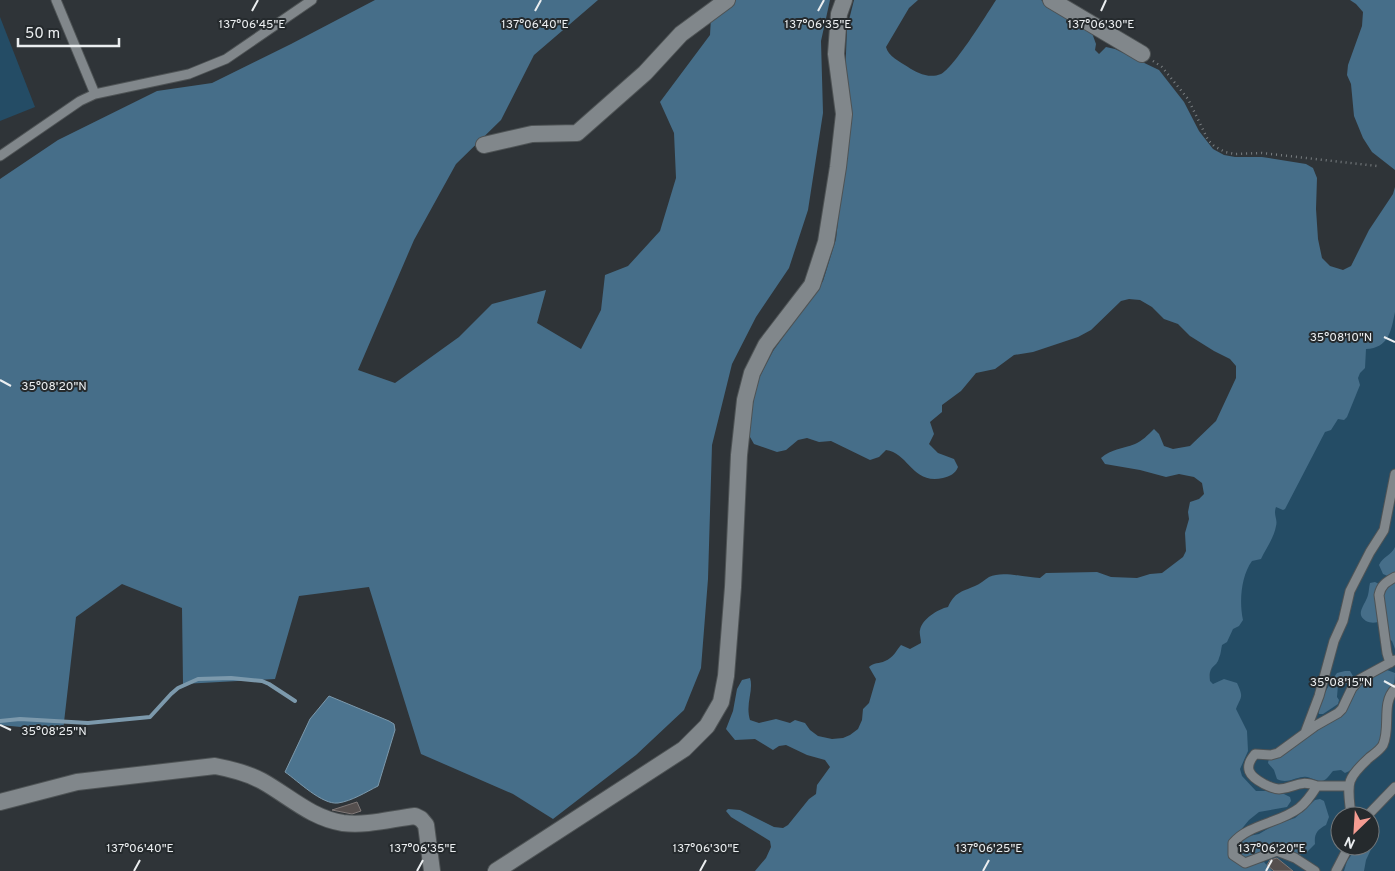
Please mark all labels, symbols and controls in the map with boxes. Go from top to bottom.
scale bar [18,15,119,47]
text: 137°06'45"E [218,17,286,33]
text: 137°06'40"E [501,17,569,33]
text: 137°06'35"E [785,17,851,33]
text: 137°06'30"E [1067,17,1135,33]
text: 50 m [25,25,60,44]
text: 35°08'10"N [1310,330,1372,346]
text: 35°08'20"N [21,379,87,395]
text: 35°08'15"N [1310,675,1372,691]
text: 35°08'25"N [21,724,87,740]
north arrow [1330,806,1380,856]
text: N [1342,832,1358,851]
text: 137°06'40"E [106,841,174,857]
text: 137°06'35"E [390,841,456,857]
text: 137°06'30"E [672,841,740,857]
text: 137°06'25"E [955,841,1023,857]
text: 137°06'20"E [1238,841,1306,857]

